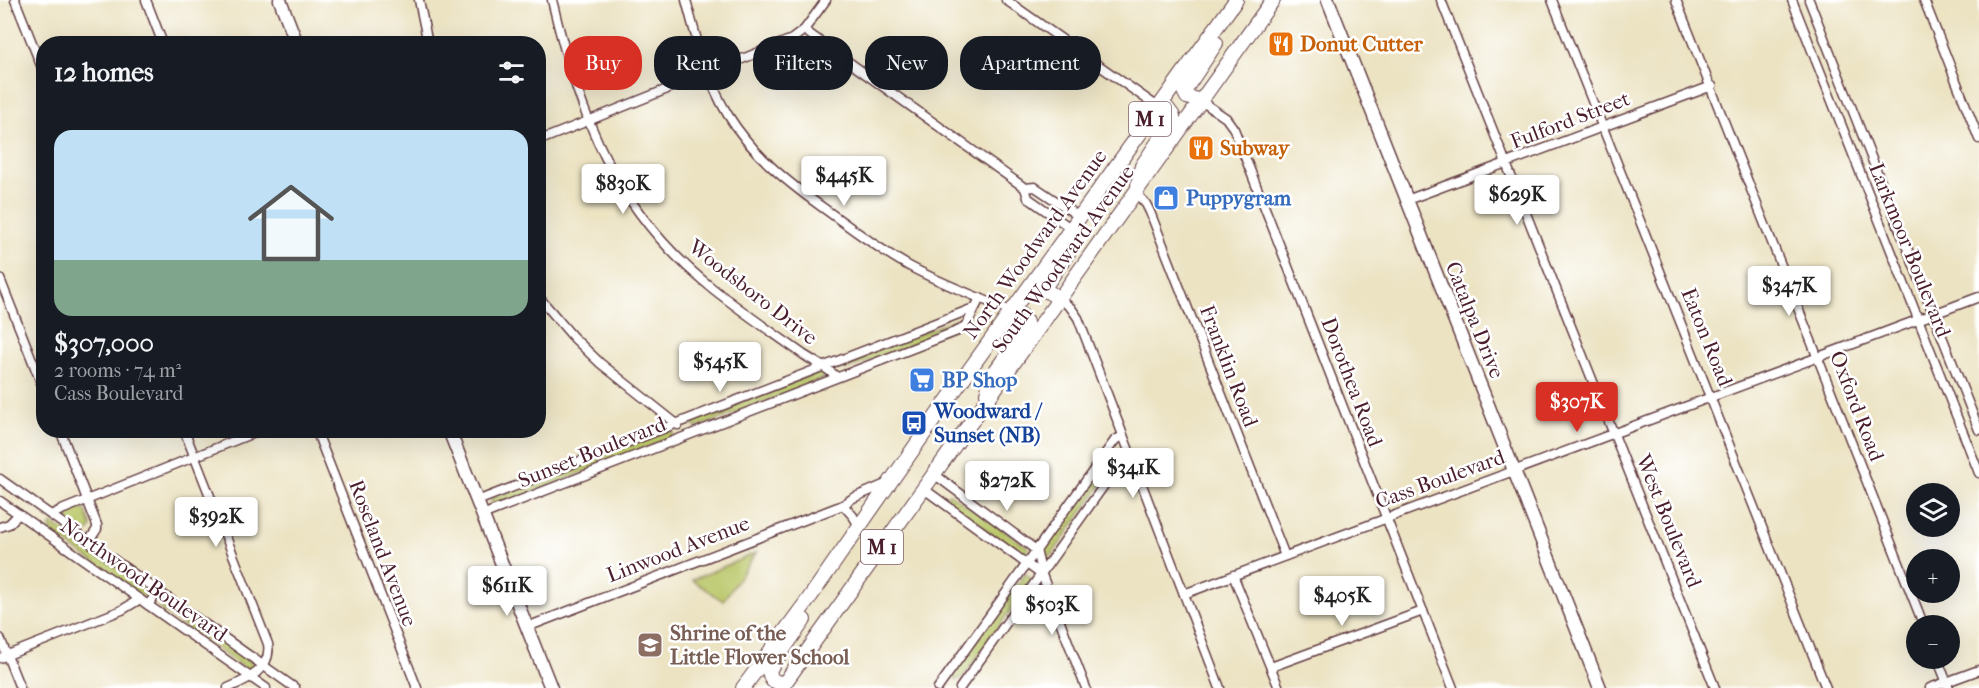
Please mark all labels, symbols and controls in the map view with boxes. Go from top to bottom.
restaurant icon: Donut Cutter [1266,29,1296,59]
place label: Donut Cutter [1300,32,1424,56]
chip: Buy [564,36,642,90]
chip: Rent [654,36,741,90]
chip: Filters [753,36,853,90]
chip: New [865,36,948,90]
chip: Apartment [960,36,1101,90]
icon: filters [495,56,528,89]
text: 12 homes [54,57,154,88]
street label: Fulford Street [1507,86,1634,154]
road number: M 1 [1129,102,1171,136]
restaurant icon: Subway [1186,133,1216,163]
place label: Subway [1220,136,1291,160]
street label: North Woodward Avenue [958,145,1112,343]
pin: $445K [802,156,886,207]
street label: Larkmoor Boulevard [1864,159,1956,341]
street label: South Woodward Avenue [987,160,1139,358]
pin: $830K [581,164,665,215]
text: $445K [815,164,873,187]
icon: home [237,169,345,277]
text: $830K [596,172,650,195]
pin: $629K [1475,175,1559,226]
shop icon: Puppygram [1151,183,1181,213]
text: $629K [1488,183,1546,206]
place label: Puppygram [1186,186,1292,210]
street label: Woodsboro Drive [683,234,822,350]
street label: Catalpa Drive [1441,258,1509,382]
pin: $347K [1747,266,1831,317]
text: $347K [1762,274,1816,297]
street label: Eaton Road [1676,284,1738,390]
street label: Franklin Road [1195,302,1263,431]
street label: Dorothea Road [1316,314,1388,450]
text: $307,000 [54,328,154,359]
pin: $545K [678,342,762,393]
street label: Oxford Road [1825,348,1889,465]
text: $545K [693,350,747,373]
text: 2 rooms · 74 m² [54,359,181,382]
supermarket icon: BP Shop [907,365,937,395]
place label: BP Shop [942,368,1018,392]
text: Cass Boulevard [54,382,183,405]
pin: $307K [1535,382,1619,433]
text: $307K [1550,390,1604,413]
place label: Woodward / Sunset (NB) [933,399,1044,447]
bus stop icon: Woodward / Sunset (NB) [899,408,929,438]
street label: Sunset Boulevard [515,411,670,493]
street label: Cass Boulevard [1372,444,1508,514]
pin: $341K [1091,448,1175,499]
street label: West Boulevard [1631,450,1707,592]
text: $341K [1107,456,1159,479]
pin: $272K [965,461,1049,512]
text: $272K [979,469,1035,492]
street label: Roseland Avenue [344,476,422,630]
map controls [1906,483,1960,669]
button: layers [1906,483,1960,537]
pin: $392K [174,497,258,548]
text: $392K [189,505,243,528]
street label: Linwood Avenue [603,511,753,587]
street label: Northwood Boulevard [56,513,233,647]
road number: M 1 [861,530,903,564]
button: + [1906,549,1960,603]
pin: $611K [465,566,549,617]
text: $611K [482,574,532,597]
pin: $405K [1300,576,1384,627]
text: $405K [1313,584,1371,607]
pin: $503K [1010,585,1094,636]
text: $503K [1025,593,1079,616]
button: − [1906,615,1960,669]
place label: Shrine of the Little Flower School [670,621,849,669]
school or university icon: Shrine of the Little Flower School [635,630,665,660]

